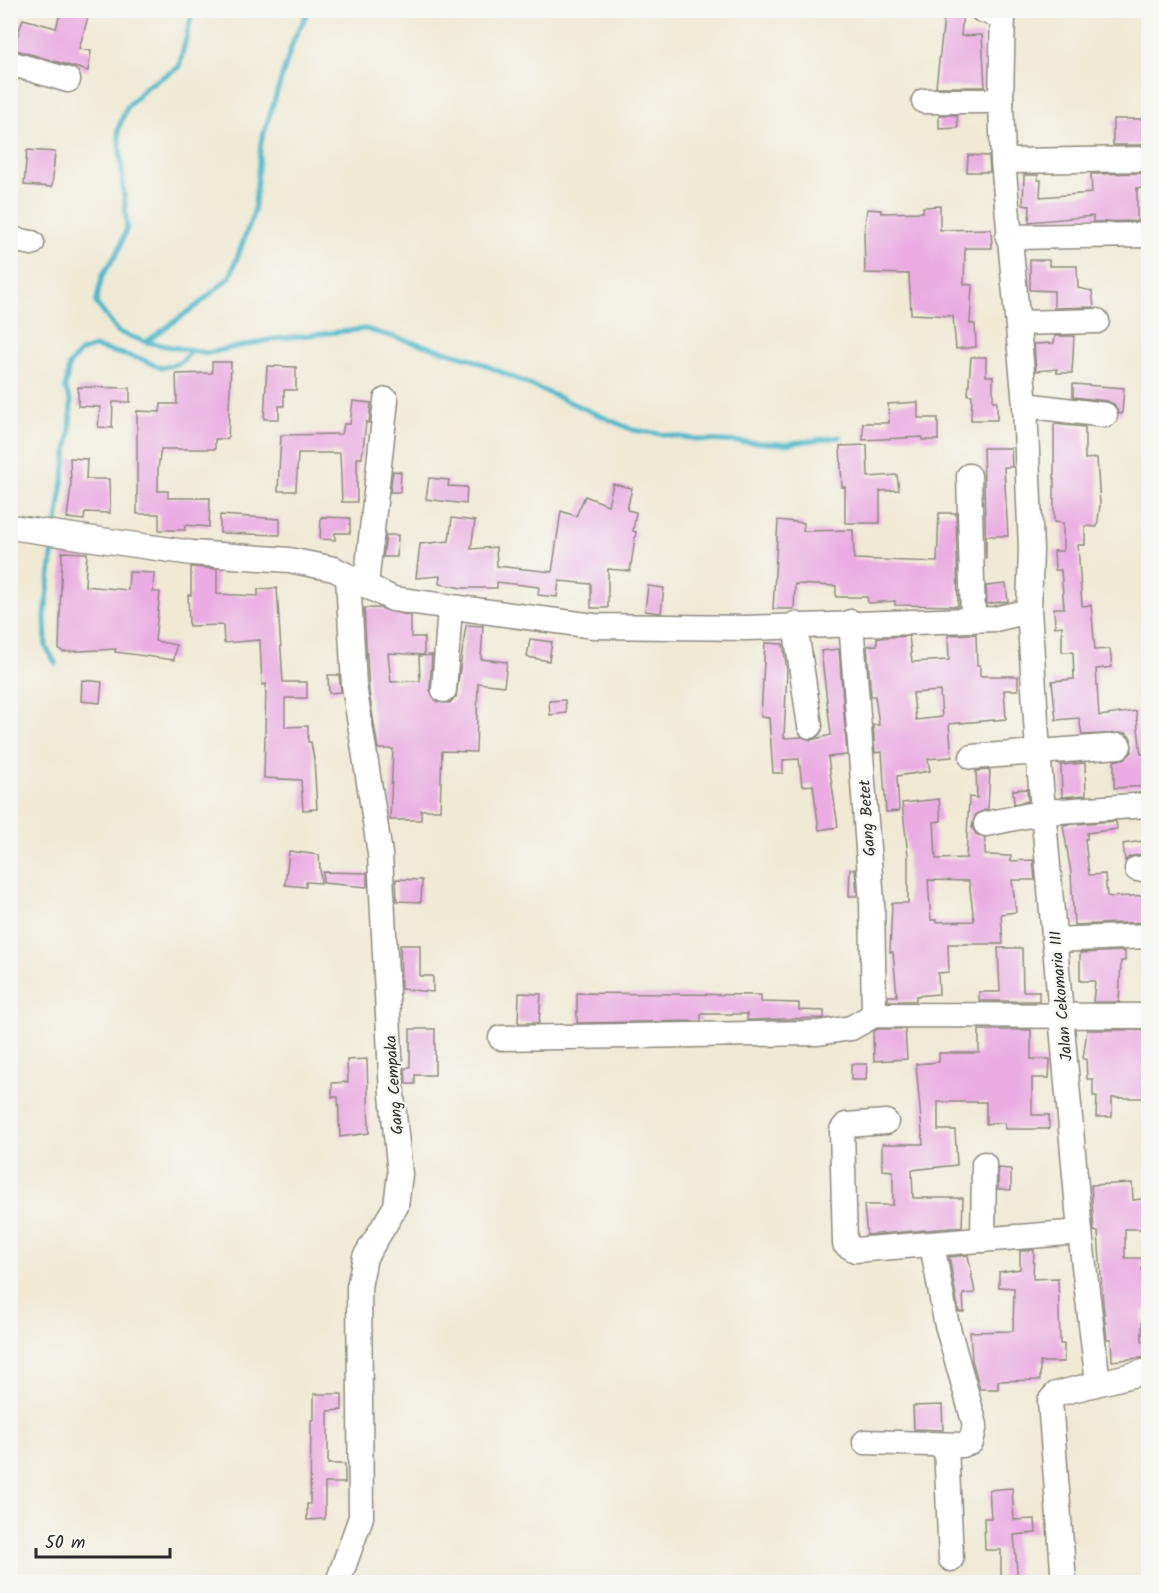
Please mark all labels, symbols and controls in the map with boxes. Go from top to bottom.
street label: Gang Betet [852,778,883,857]
street label: Jalan Cekomaria III [1043,929,1080,1062]
street label: Gang Cempaka [379,1034,410,1135]
scale bar [36,1521,170,1559]
text: 50 m [45,1529,85,1558]

